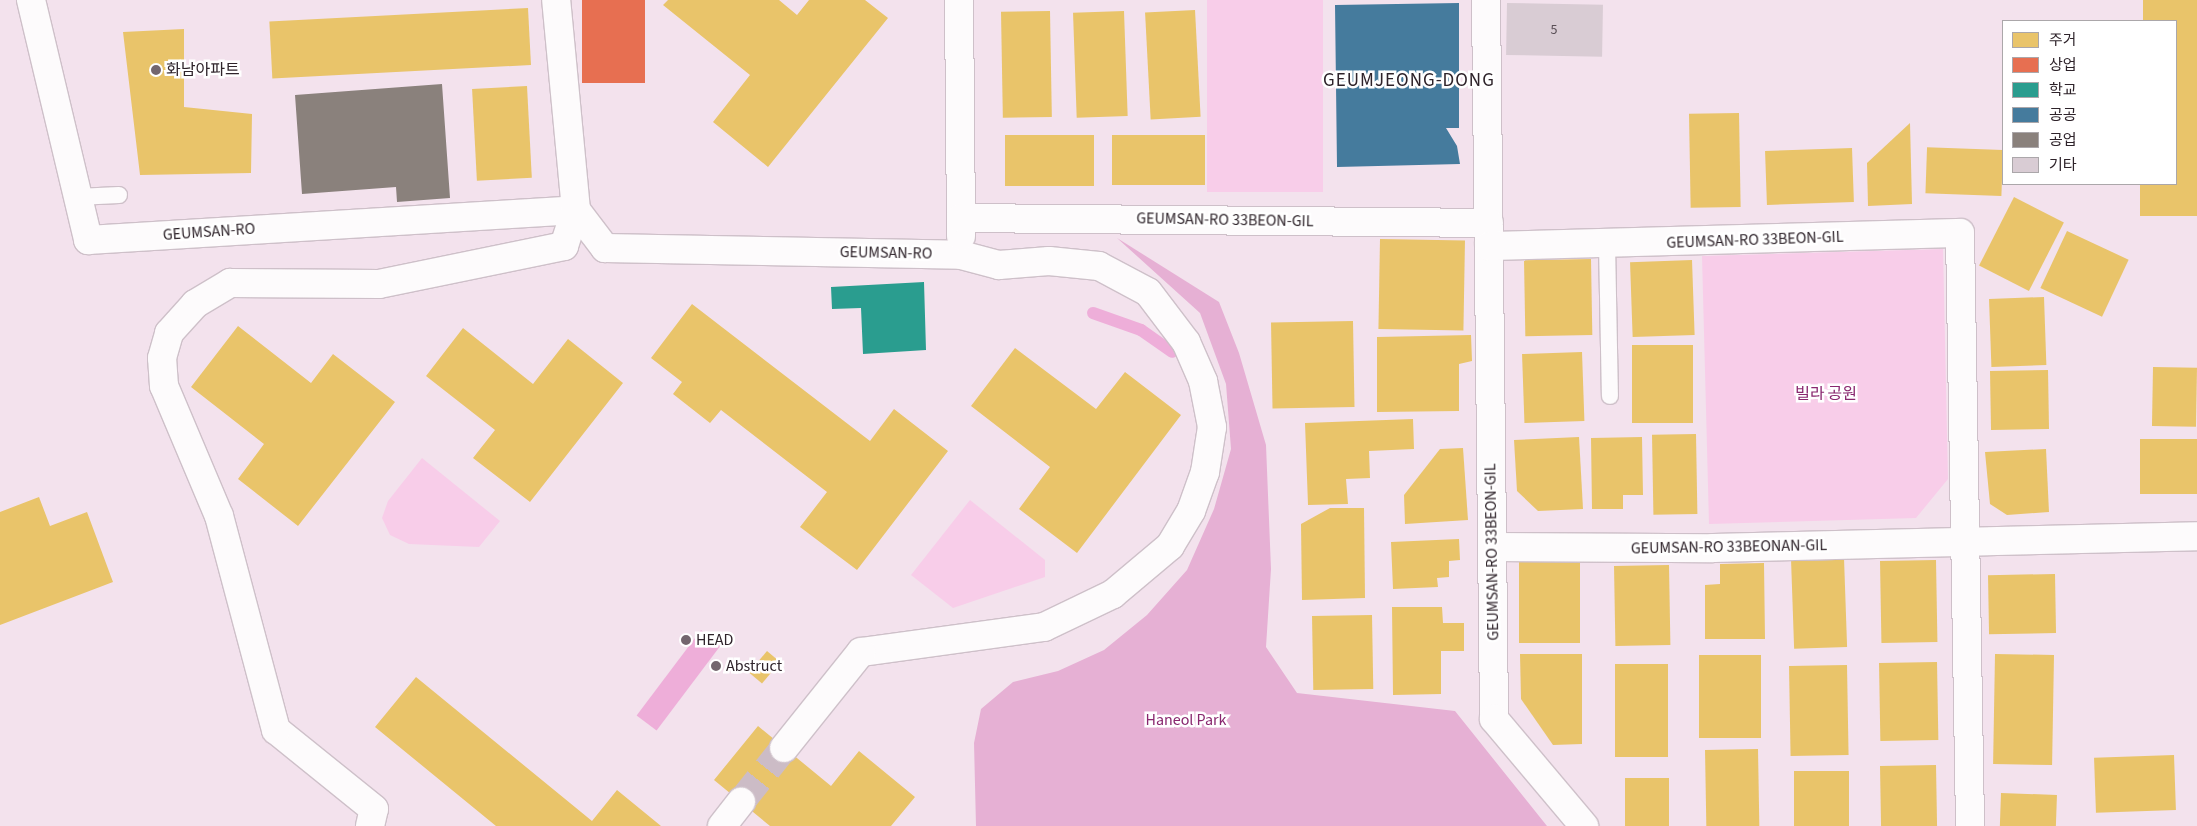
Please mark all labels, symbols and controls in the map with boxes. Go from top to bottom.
legend [2002,20,2177,185]
house number: 5 [1551,22,1557,38]
text: 주거 [2049,30,2077,51]
text: 상업 [2049,55,2077,76]
place label: 화남아파트 [166,60,240,80]
marker: 화남아파트 [150,64,162,76]
district label: GEUMJEONG-DONG [1321,70,1497,92]
text: 학교 [2049,80,2077,101]
text: 공공 [2049,105,2077,126]
text: 공업 [2049,130,2077,151]
text: 기타 [2049,155,2077,176]
street label: GEUMSAN-RO 33BEON-GIL [1136,209,1314,231]
street label: GEUMSAN-RO [162,219,256,245]
street label: GEUMSAN-RO 33BEON-GIL [1666,227,1844,253]
street label: GEUMSAN-RO [840,243,932,263]
park label: 빌라 공원 [1795,384,1857,404]
street label: GEUMSAN-RO 33BEON-GIL [1481,463,1503,641]
street label: GEUMSAN-RO 33BEONAN-GIL [1631,536,1827,558]
place label: HEAD [696,630,733,650]
marker: HEAD [680,634,692,646]
place label: Abstruct [726,656,782,676]
marker: Abstruct [710,660,722,672]
park label: Haneol Park [1145,710,1227,730]

